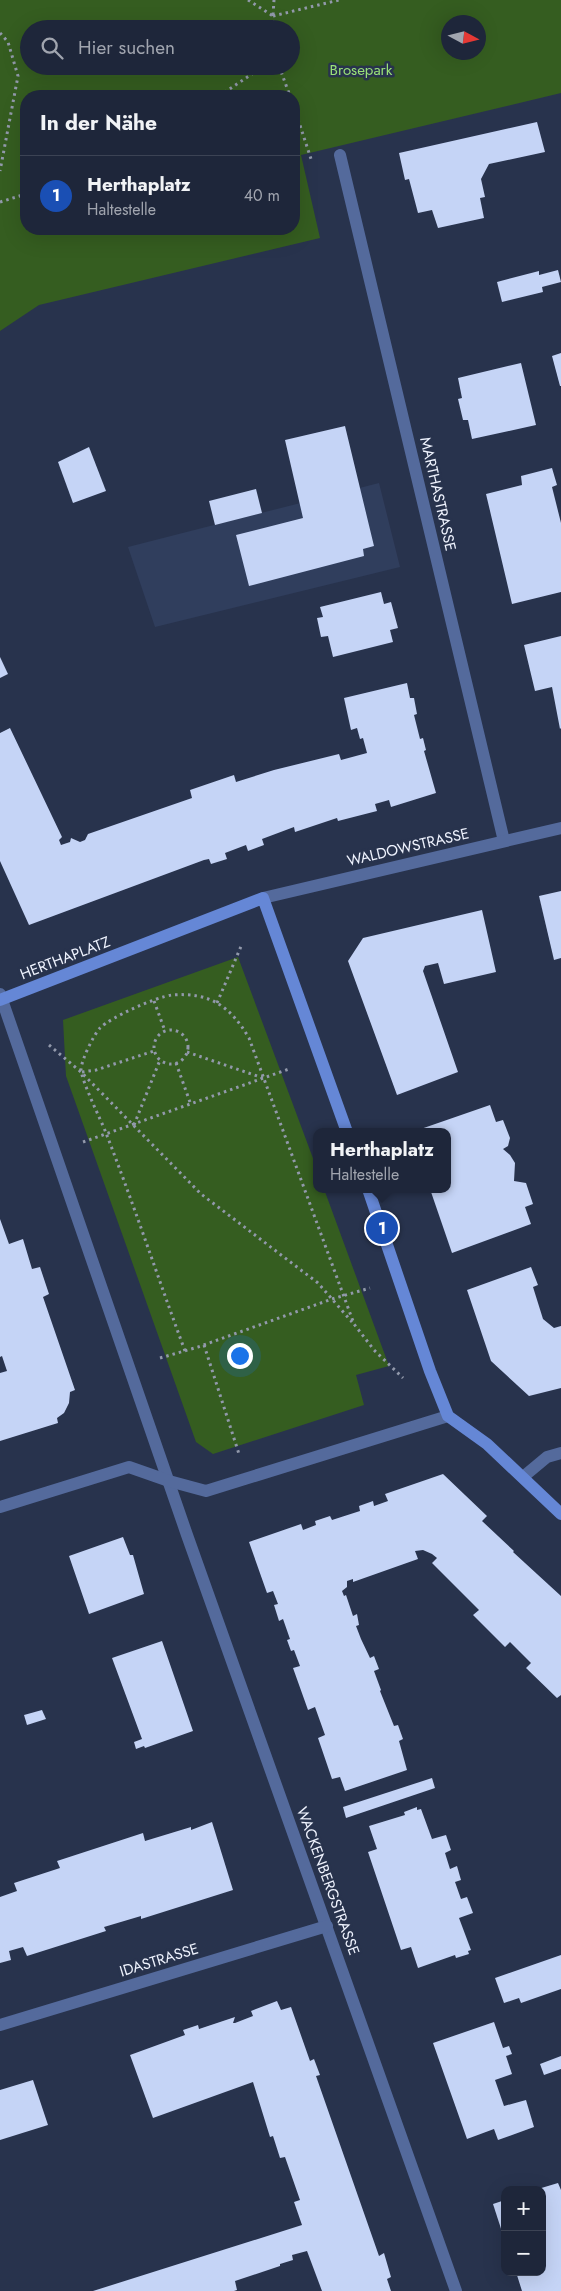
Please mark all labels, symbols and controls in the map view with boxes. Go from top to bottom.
north arrow [441,15,486,60]
search box [20,20,300,75]
icon: search [38,34,66,62]
text: Hier suchen [78,34,175,61]
park label: Brosepark [330,59,393,81]
text: In der Nähe [40,108,157,138]
text: Herthaplatz [87,171,191,198]
text: 1 [52,184,60,207]
text: 40 m [244,184,280,207]
text: Haltestelle [87,198,156,221]
street label: MARTHASTRASSE [414,435,462,553]
street label: WALDOWSTRASSE [345,822,471,872]
street label: HERTHAPLATZ [17,931,113,985]
popup [313,1128,451,1193]
text: Herthaplatz [330,1136,434,1163]
text: Haltestelle [330,1163,399,1186]
pin: 1 [366,1209,398,1247]
your location [227,1343,253,1369]
street label: WACKENBERGSTRASSE [291,1804,365,1958]
street label: IDASTRASSE [117,1938,201,1982]
map controls [501,2186,546,2276]
button: + [501,2186,546,2231]
button: − [501,2231,546,2276]

